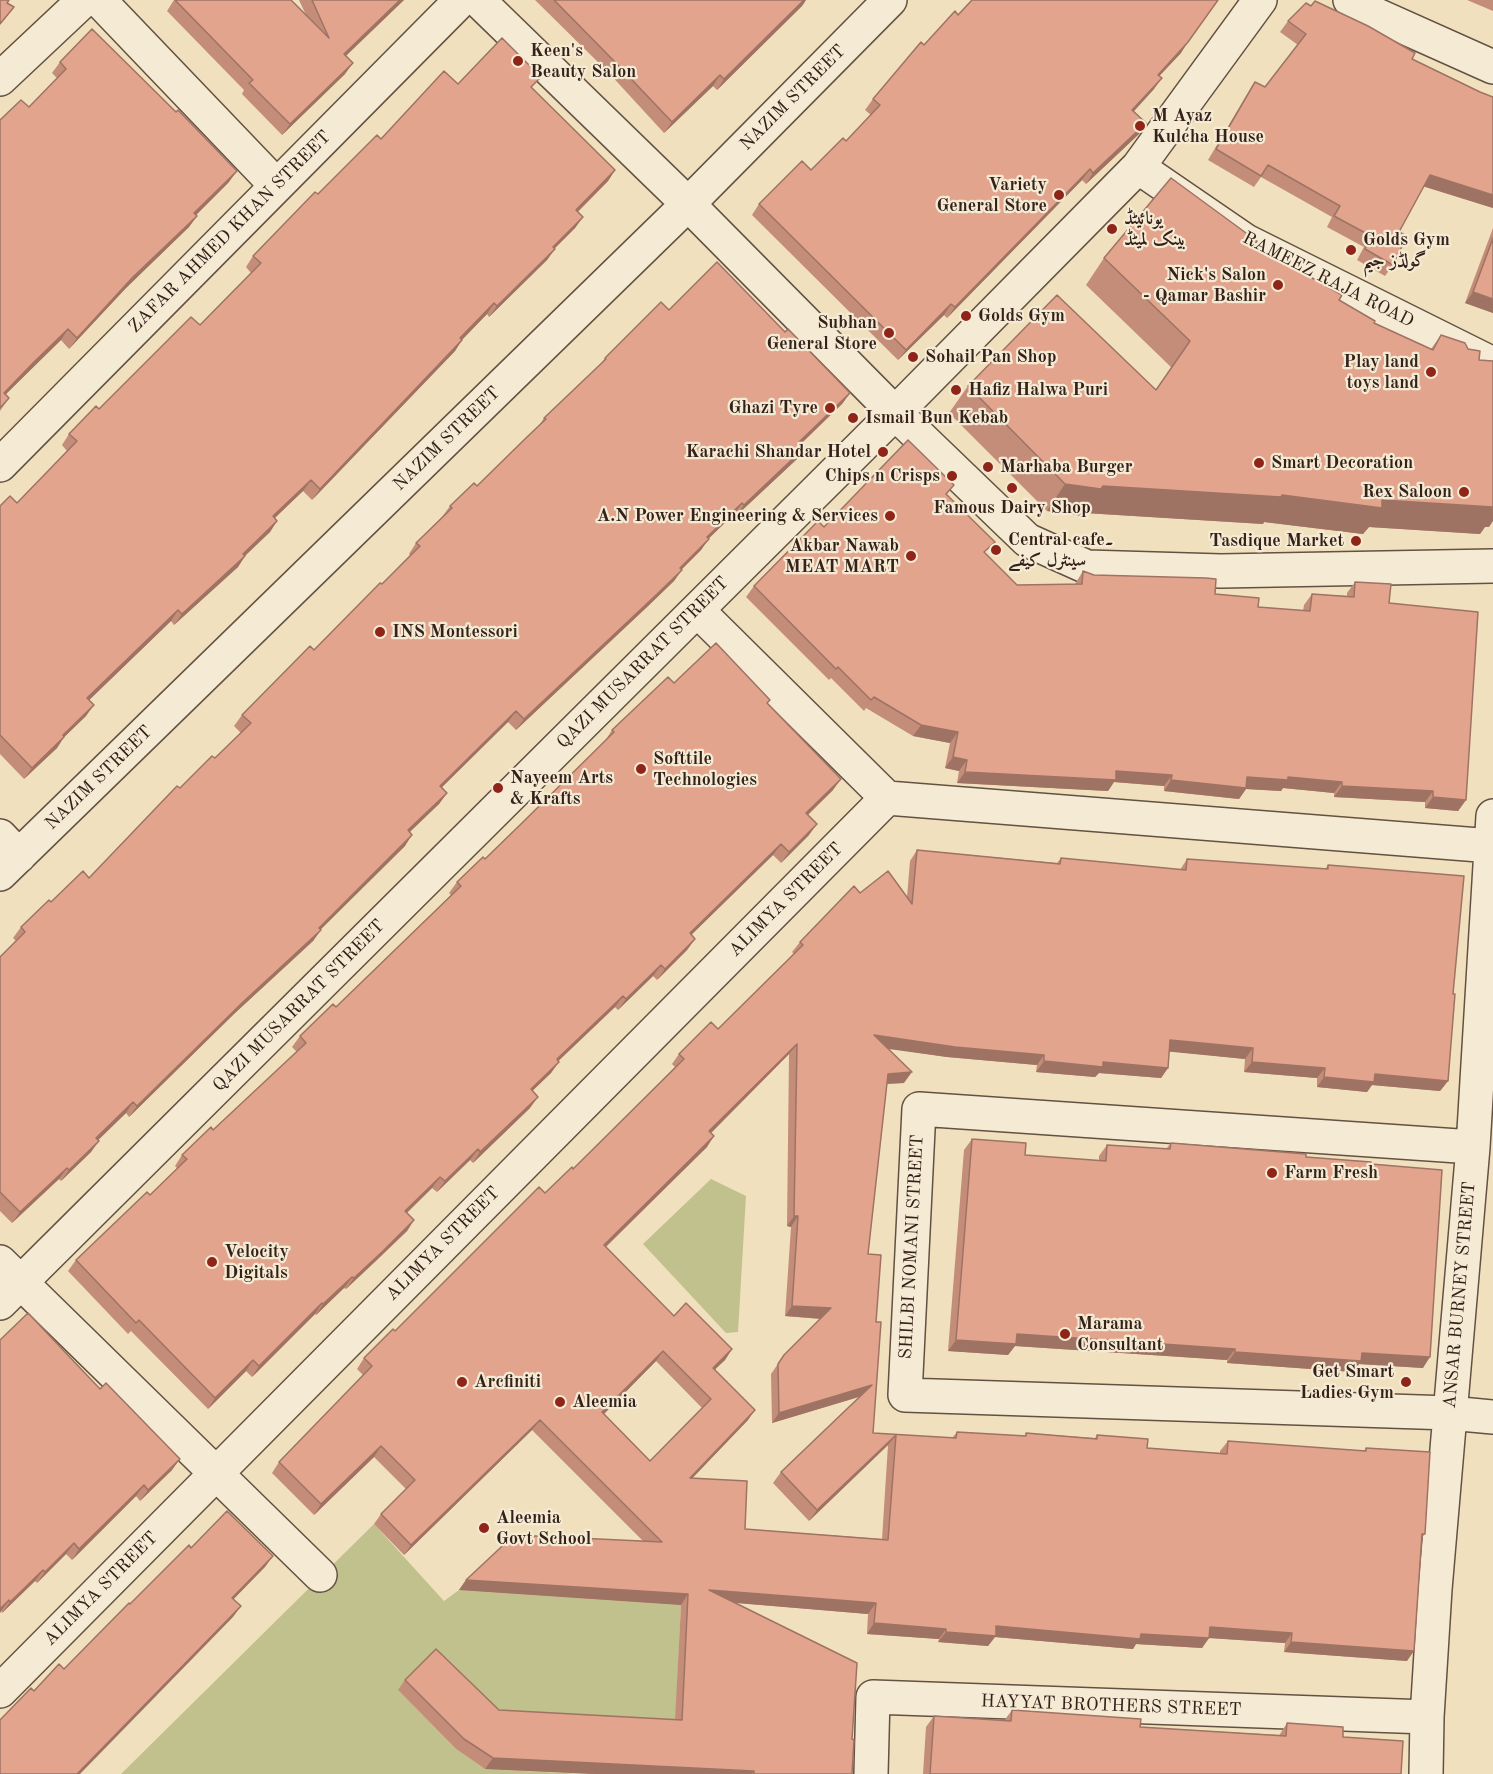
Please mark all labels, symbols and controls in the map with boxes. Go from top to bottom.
place label: Keen's Beauty Salon [530,40,636,82]
street label: NAZIM STREET [736,41,850,155]
marker: Keen's Beauty Salon [511,54,525,68]
place label: M Ayaz Kulcha House [1152,105,1264,148]
marker: M Ayaz Kulcha House [1133,119,1147,133]
street label: ZAFAR AHMED KHAN STREET [124,126,336,338]
place label: Variety General Store [936,174,1047,216]
marker: Variety General Store [1052,188,1066,202]
place label: یونائیٹڈ بینک لمیٹڈ [1124,208,1186,250]
marker: یونائیٹڈ بینک لمیٹڈ [1105,222,1119,236]
street label: RAMEEZ RAJA ROAD [1239,227,1417,333]
place label: Golds Gym گولڈز جیم [1363,229,1450,272]
marker: Golds Gym گولڈز جیم [1344,243,1358,257]
place label: Nick's Salon - Qamar Bashir [1143,264,1266,306]
marker: Nick's Salon - Qamar Bashir [1271,278,1285,292]
place label: Golds Gym [978,305,1065,327]
marker: Golds Gym [959,309,973,323]
place label: Subhan General Store [766,312,877,354]
marker: Subhan General Store [882,326,896,340]
place label: Sohail Pan Shop [925,346,1057,368]
marker: Sohail Pan Shop [906,350,920,364]
place label: Play land toys land [1343,351,1419,394]
marker: Play land toys land [1424,365,1438,379]
place label: Hafiz Halwa Puri [968,379,1108,401]
street label: NAZIM STREET [389,382,505,496]
marker: Hafiz Halwa Puri [949,383,963,397]
place label: Ghazi Tyre [729,397,818,419]
marker: Ghazi Tyre [823,401,837,415]
place label: Ismail Bun Kebab [865,407,1008,429]
marker: Ismail Bun Kebab [846,411,860,425]
place label: Karachi Shandar Hotel [686,441,871,463]
marker: Karachi Shandar Hotel [876,445,890,459]
place label: Smart Decoration [1271,452,1413,474]
place label: Marhaba Burger [1000,456,1133,478]
marker: Smart Decoration [1252,456,1266,470]
marker: Marhaba Burger [981,460,995,474]
place label: Chips n Crisps [825,465,940,487]
marker: Chips n Crisps [945,469,959,483]
marker: Famous Dairy Shop [1005,481,1019,495]
place label: Rex Saloon [1362,481,1452,503]
marker: Rex Saloon [1457,485,1471,499]
place label: Famous Dairy Shop [933,497,1091,519]
place label: A.N Power Engineering & Services [597,505,878,527]
marker: A.N Power Engineering & Services [883,509,897,523]
place label: Central cafe۔ سینٹرل کیفے [1008,529,1114,572]
place label: Tasdique Market [1209,530,1344,552]
marker: Tasdique Market [1349,534,1363,548]
place label: Akbar Nawab MEAT MART [785,535,899,578]
marker: Central cafe۔ سینٹرل کیفے [989,543,1003,557]
marker: Akbar Nawab MEAT MART [904,549,918,563]
street label: QAZI MUSARRAT STREET [553,573,733,753]
place label: INS Montessori [392,621,518,643]
marker: INS Montessori [373,625,387,639]
street label: NAZIM STREET [41,721,157,835]
place label: Softtile Technologies [653,748,757,790]
marker: Softtile Technologies [634,762,648,776]
place label: Nayeem Arts & Krafts [510,767,613,810]
marker: Nayeem Arts & Krafts [491,781,505,795]
street label: ALIMYA STREET [724,838,848,962]
street label: QAZI MUSARRAT STREET [209,916,389,1096]
street label: SHILBI NOMANI STREET [895,1134,929,1360]
place label: Farm Fresh [1284,1162,1378,1184]
marker: Farm Fresh [1265,1166,1279,1180]
street label: ANSAR BURNEY STREET [1439,1180,1481,1410]
street label: ALIMYA STREET [381,1182,505,1306]
place label: Velocity Digitals [224,1241,289,1284]
marker: Velocity Digitals [205,1255,219,1269]
place label: Marama Consultant [1077,1313,1163,1356]
marker: Marama Consultant [1058,1327,1072,1341]
place label: Get Smart Ladies Gym [1300,1361,1394,1404]
place label: Arcfiniti [474,1371,541,1393]
marker: Arcfiniti [455,1375,469,1389]
marker: Get Smart Ladies Gym [1399,1375,1413,1389]
place label: Aleemia [572,1391,637,1413]
marker: Aleemia [553,1395,567,1409]
place label: Aleemia Govt School [496,1507,591,1550]
marker: Aleemia Govt School [477,1521,491,1535]
street label: ALIMYA STREET [39,1527,163,1651]
street label: HAYYAT BROTHERS STREET [980,1691,1242,1721]

